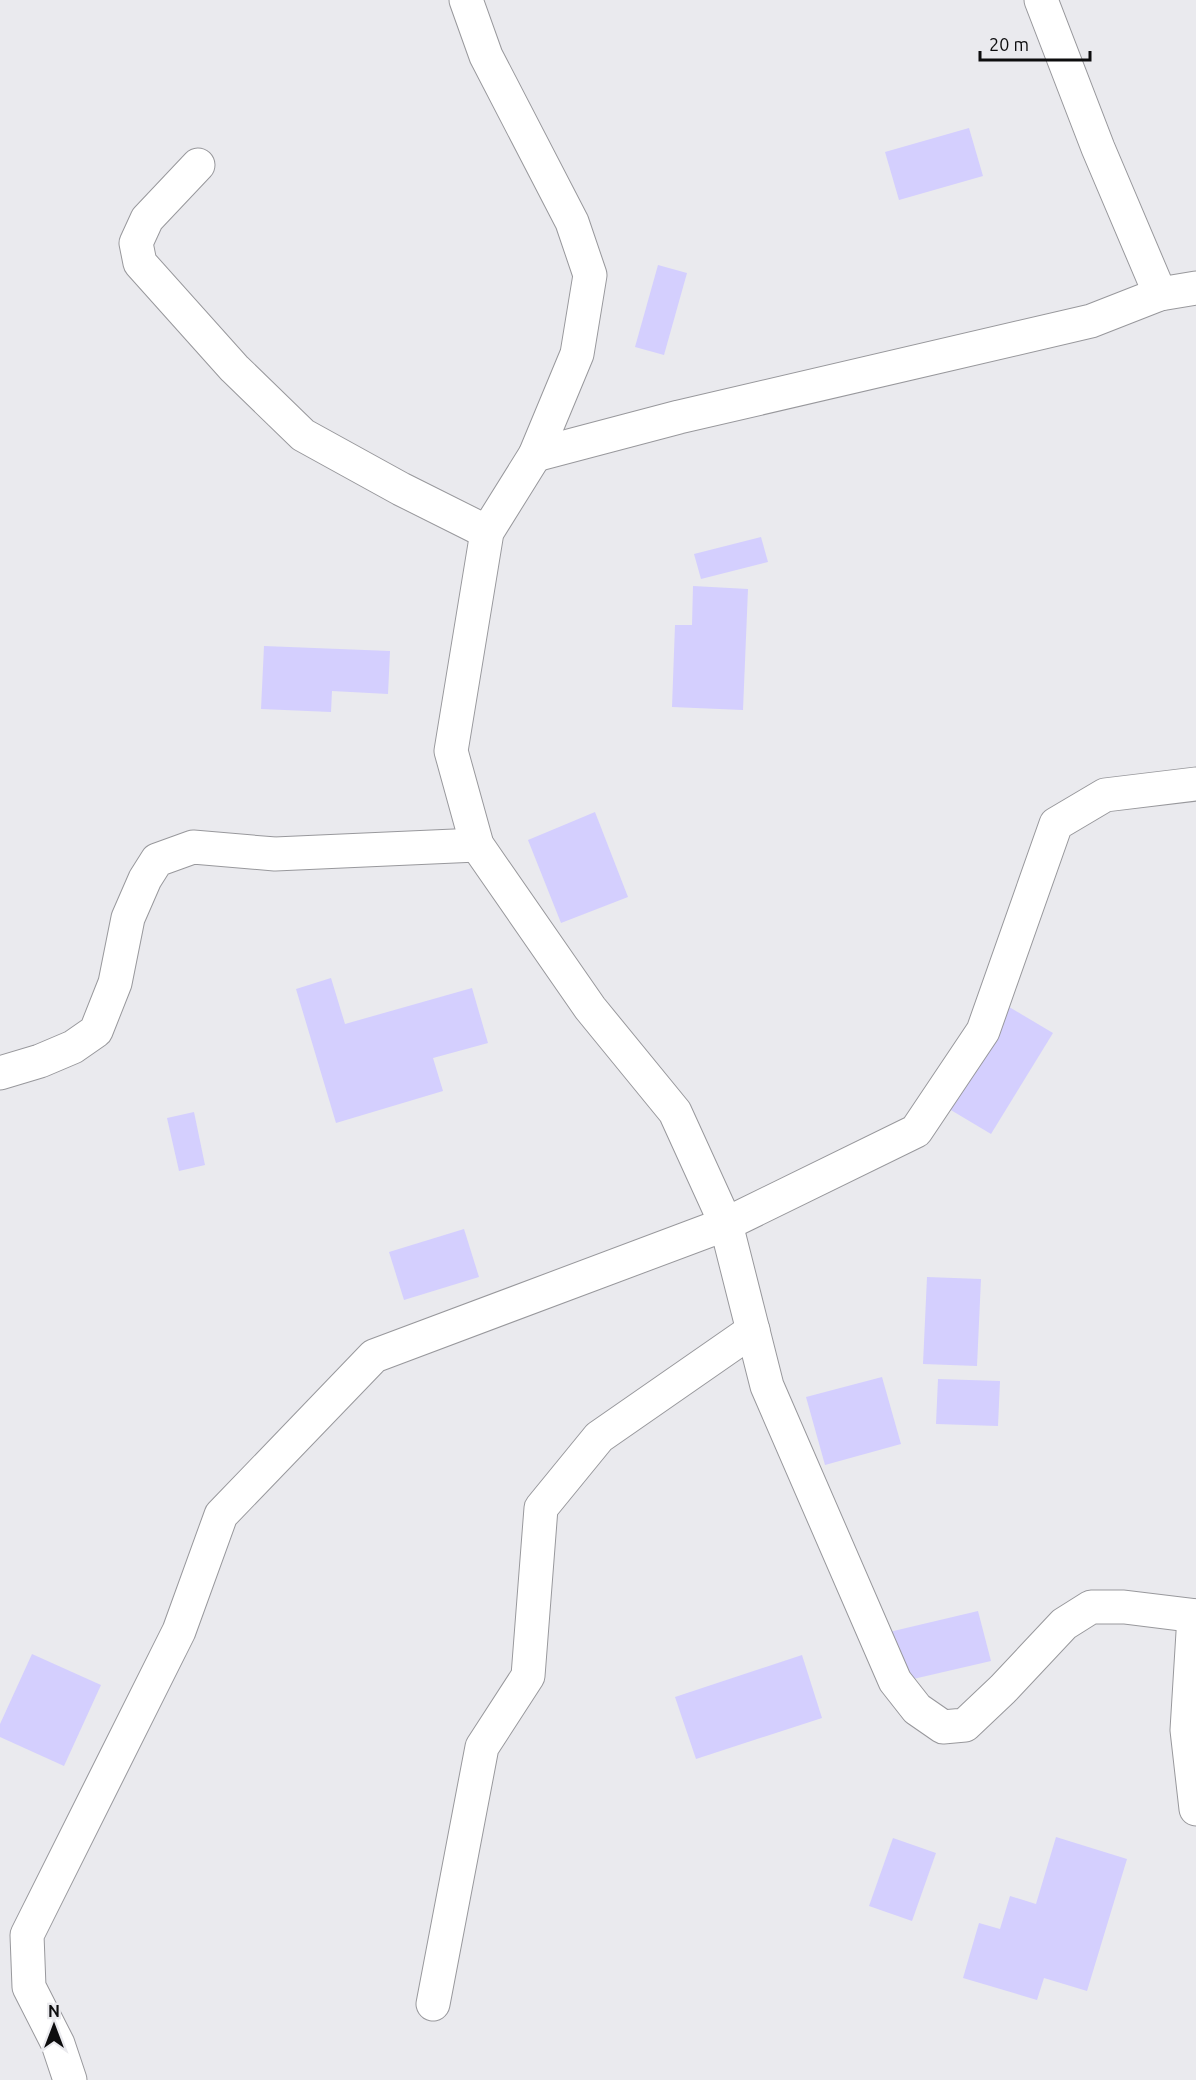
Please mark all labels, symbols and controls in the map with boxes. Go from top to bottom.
scale bar [980,24,1090,62]
text: 20 m [989,34,1029,54]
north arrow [24,1996,84,2056]
text: N [48,2002,60,2020]

